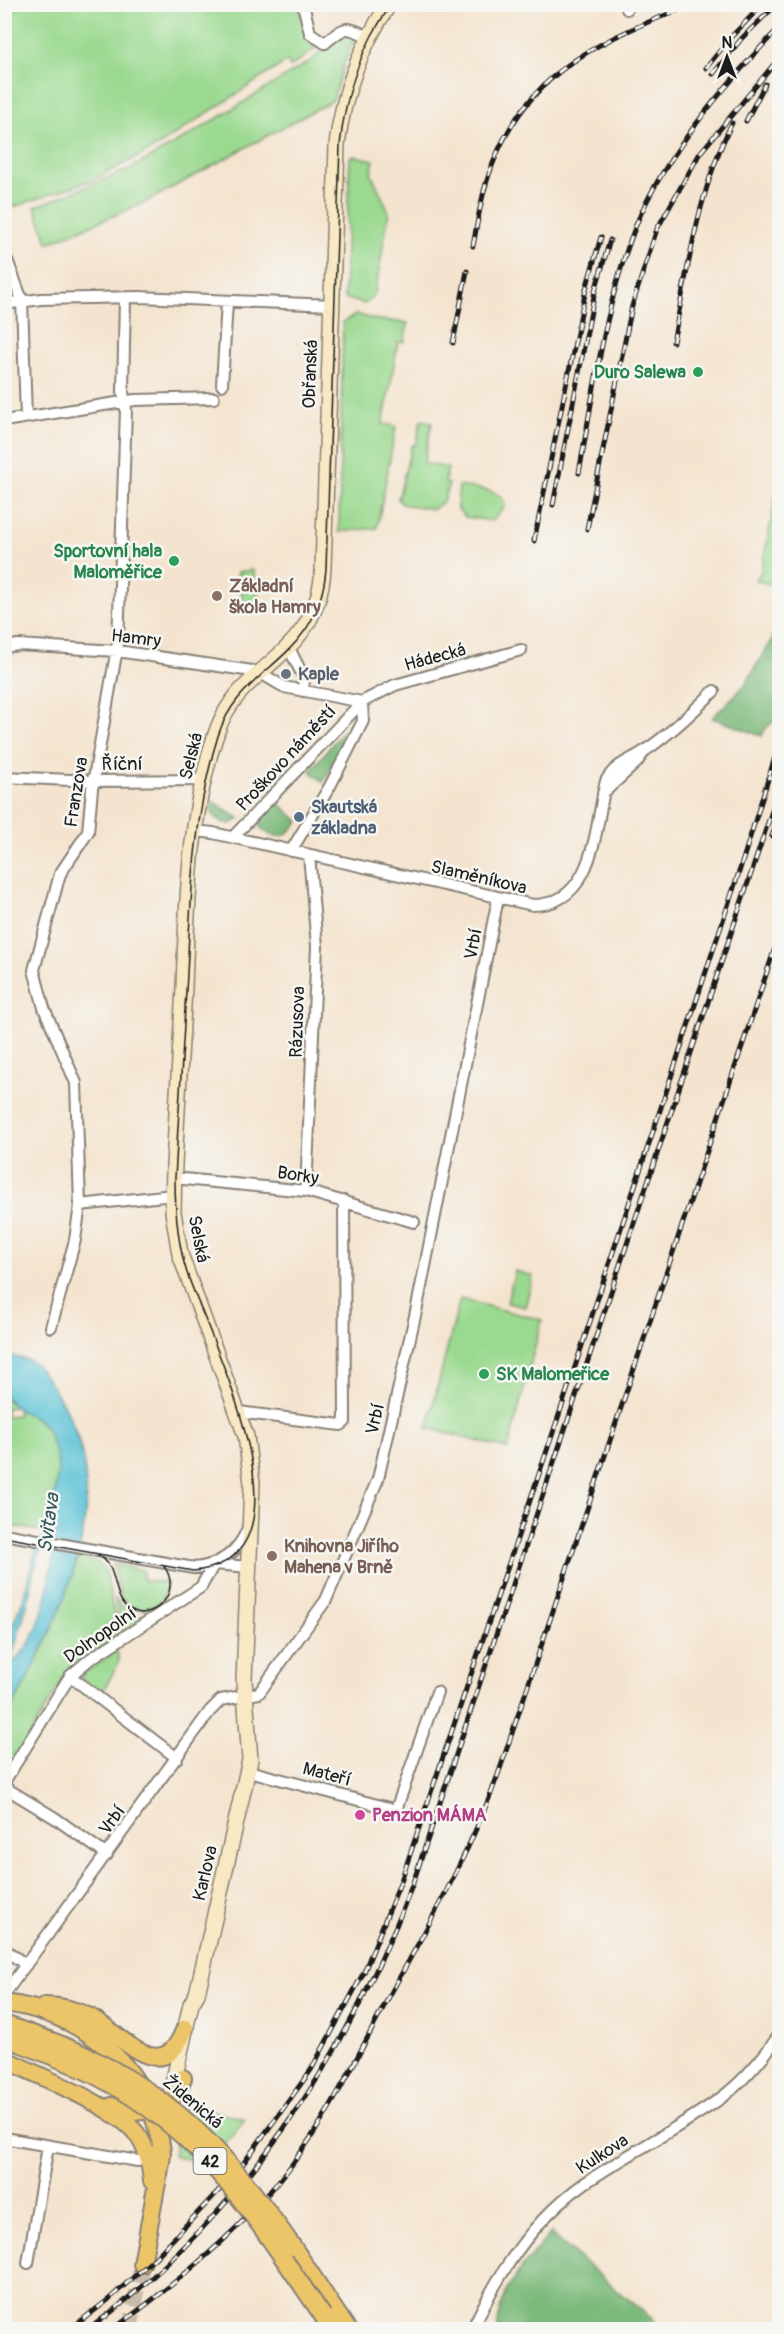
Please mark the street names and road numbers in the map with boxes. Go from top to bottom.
street label: Obřanská [298,339,323,409]
street label: Hamry [110,624,162,653]
street label: Hádecká [402,638,468,677]
street label: Proškovo náměstí [231,701,341,816]
street label: Selská [175,730,208,782]
street label: Říční [102,753,143,776]
street label: Franzova [60,755,93,829]
street label: Slaměníkova [429,855,529,900]
street label: Vrbí [459,927,488,962]
street label: Rázusova [285,986,310,1058]
street label: Borky [276,1161,321,1190]
street label: Selská [183,1214,214,1265]
street label: Vrbí [361,1401,390,1437]
street label: Dolnopolní [60,1602,141,1669]
street label: Mateří [300,1757,353,1792]
street label: Vrbí [94,1801,131,1840]
street label: Karlova [188,1843,223,1903]
street label: Židenická [158,2070,228,2134]
street label: Kulkova [572,2129,633,2180]
road number: 42 [194,2148,226,2174]

